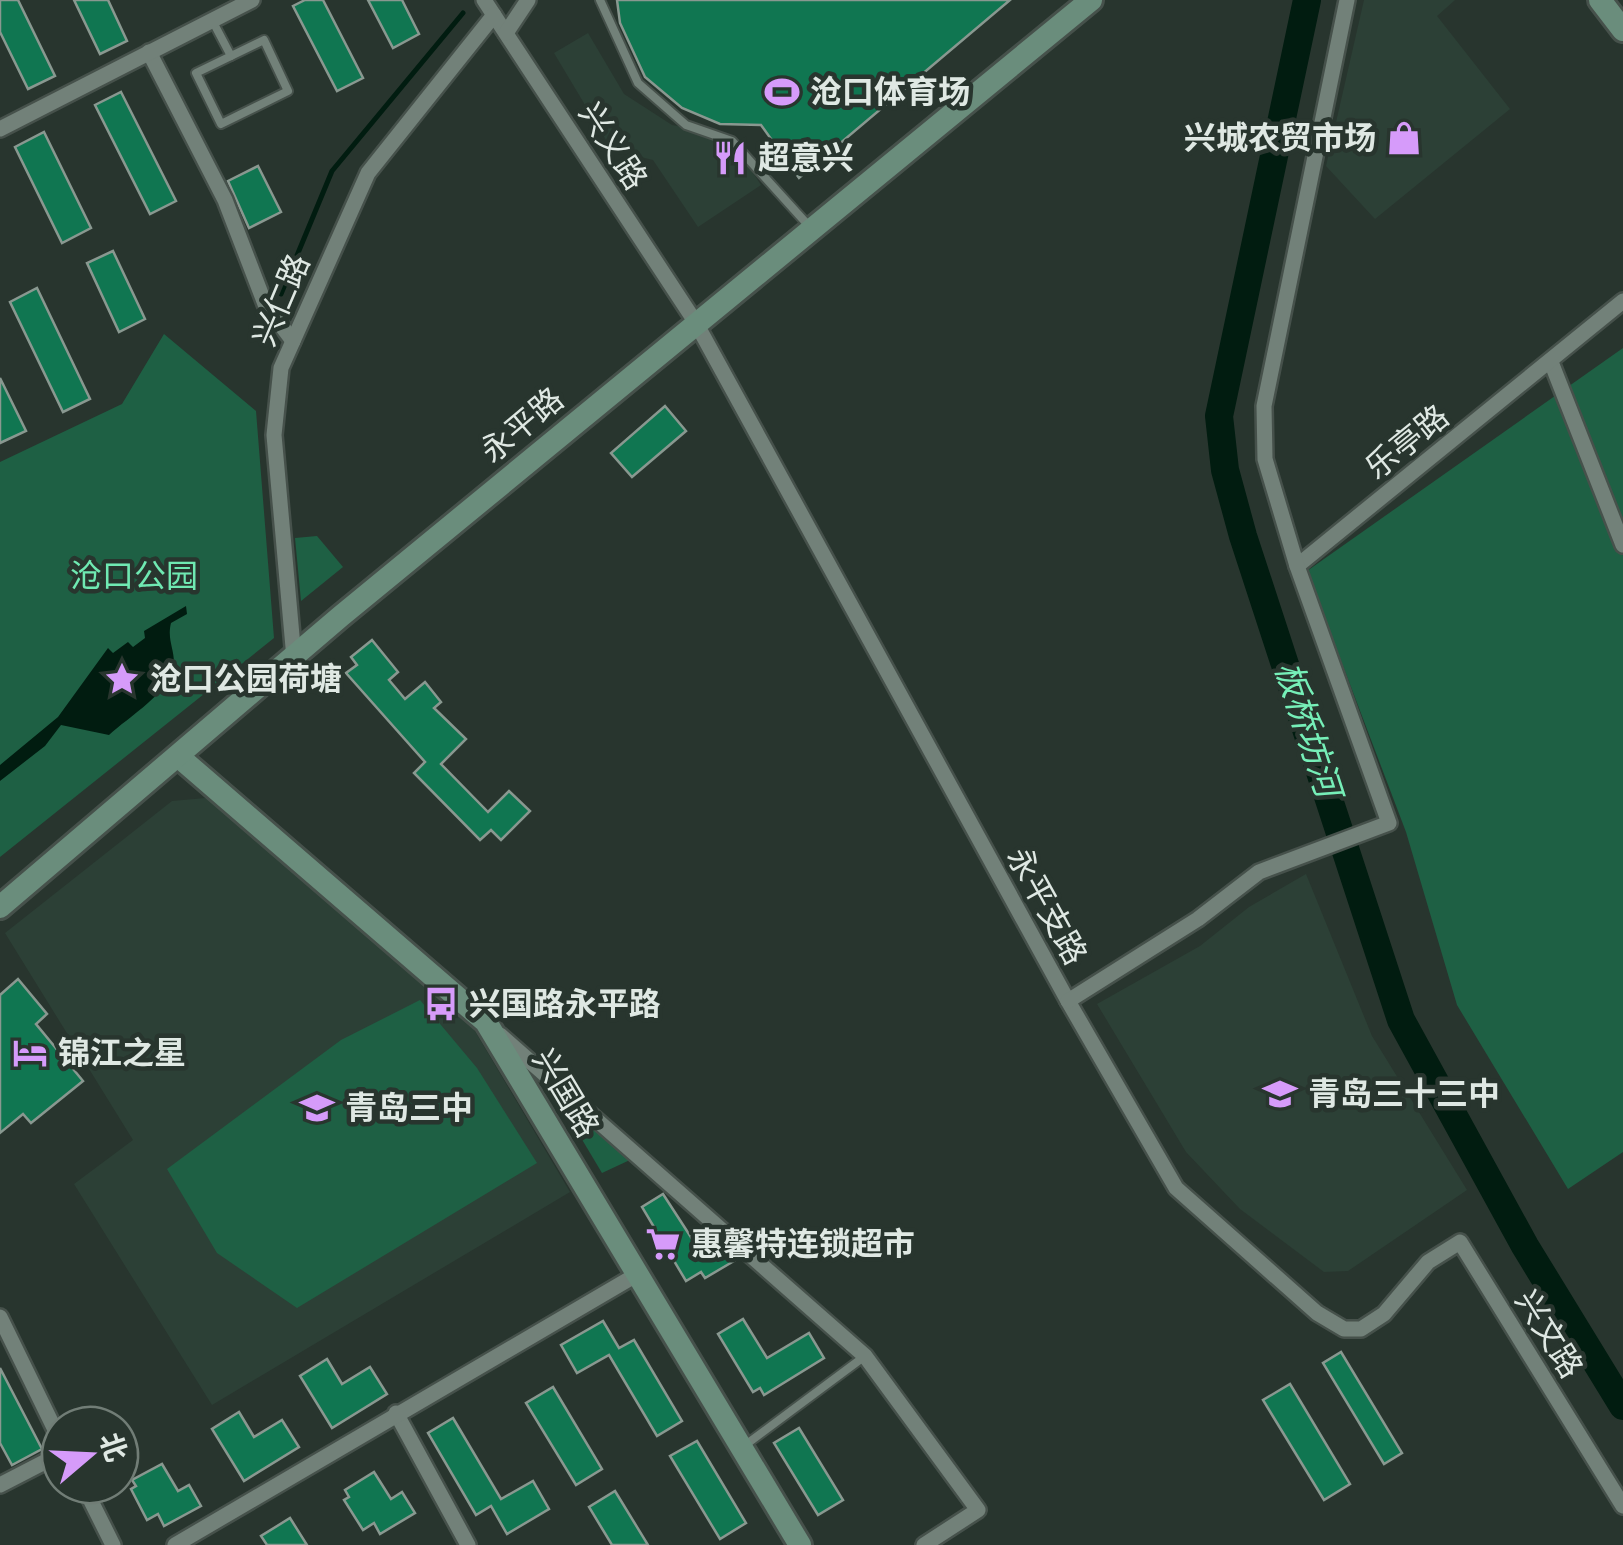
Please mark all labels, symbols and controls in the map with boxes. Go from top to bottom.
sports icon: 沧口体育场 [763,73,801,111]
place label: 沧口体育场 [810,73,970,110]
street label: 兴义路 [572,95,655,196]
place label: 兴城农贸市场 [1184,119,1376,156]
shop icon: 兴城农贸市场 [1385,119,1423,157]
restaurant icon: 超意兴 [711,139,749,177]
place label: 超意兴 [758,139,854,176]
street label: 兴仁路 [245,248,316,351]
street label: 永平路 [473,380,570,470]
street label: 乐亭路 [1358,397,1456,486]
park label: 沧口公园 [70,557,198,594]
water label: 板桥坊河 [1267,656,1351,807]
place icon: 沧口公园荷塘 [103,660,141,698]
place label: 沧口公园荷塘 [150,660,342,697]
street label: 永平支路 [1000,841,1095,971]
bus stop icon: 兴国路永平路 [422,985,460,1023]
place label: 兴国路永平路 [469,985,661,1022]
hotel icon: 锦江之星 [11,1034,49,1072]
place label: 锦江之星 [58,1034,186,1071]
street label: 兴国路 [526,1042,607,1143]
school or university icon: 青岛三十三中 [1261,1075,1299,1113]
place label: 青岛三十三中 [1308,1075,1500,1112]
school or university icon: 青岛三中 [298,1089,336,1127]
place label: 青岛三中 [345,1089,473,1126]
supermarket icon: 惠馨特连锁超市 [644,1225,682,1263]
place label: 惠馨特连锁超市 [691,1225,915,1262]
street label: 兴文路 [1508,1283,1591,1384]
north arrow [40,1405,140,1505]
text: 北 [93,1428,133,1466]

